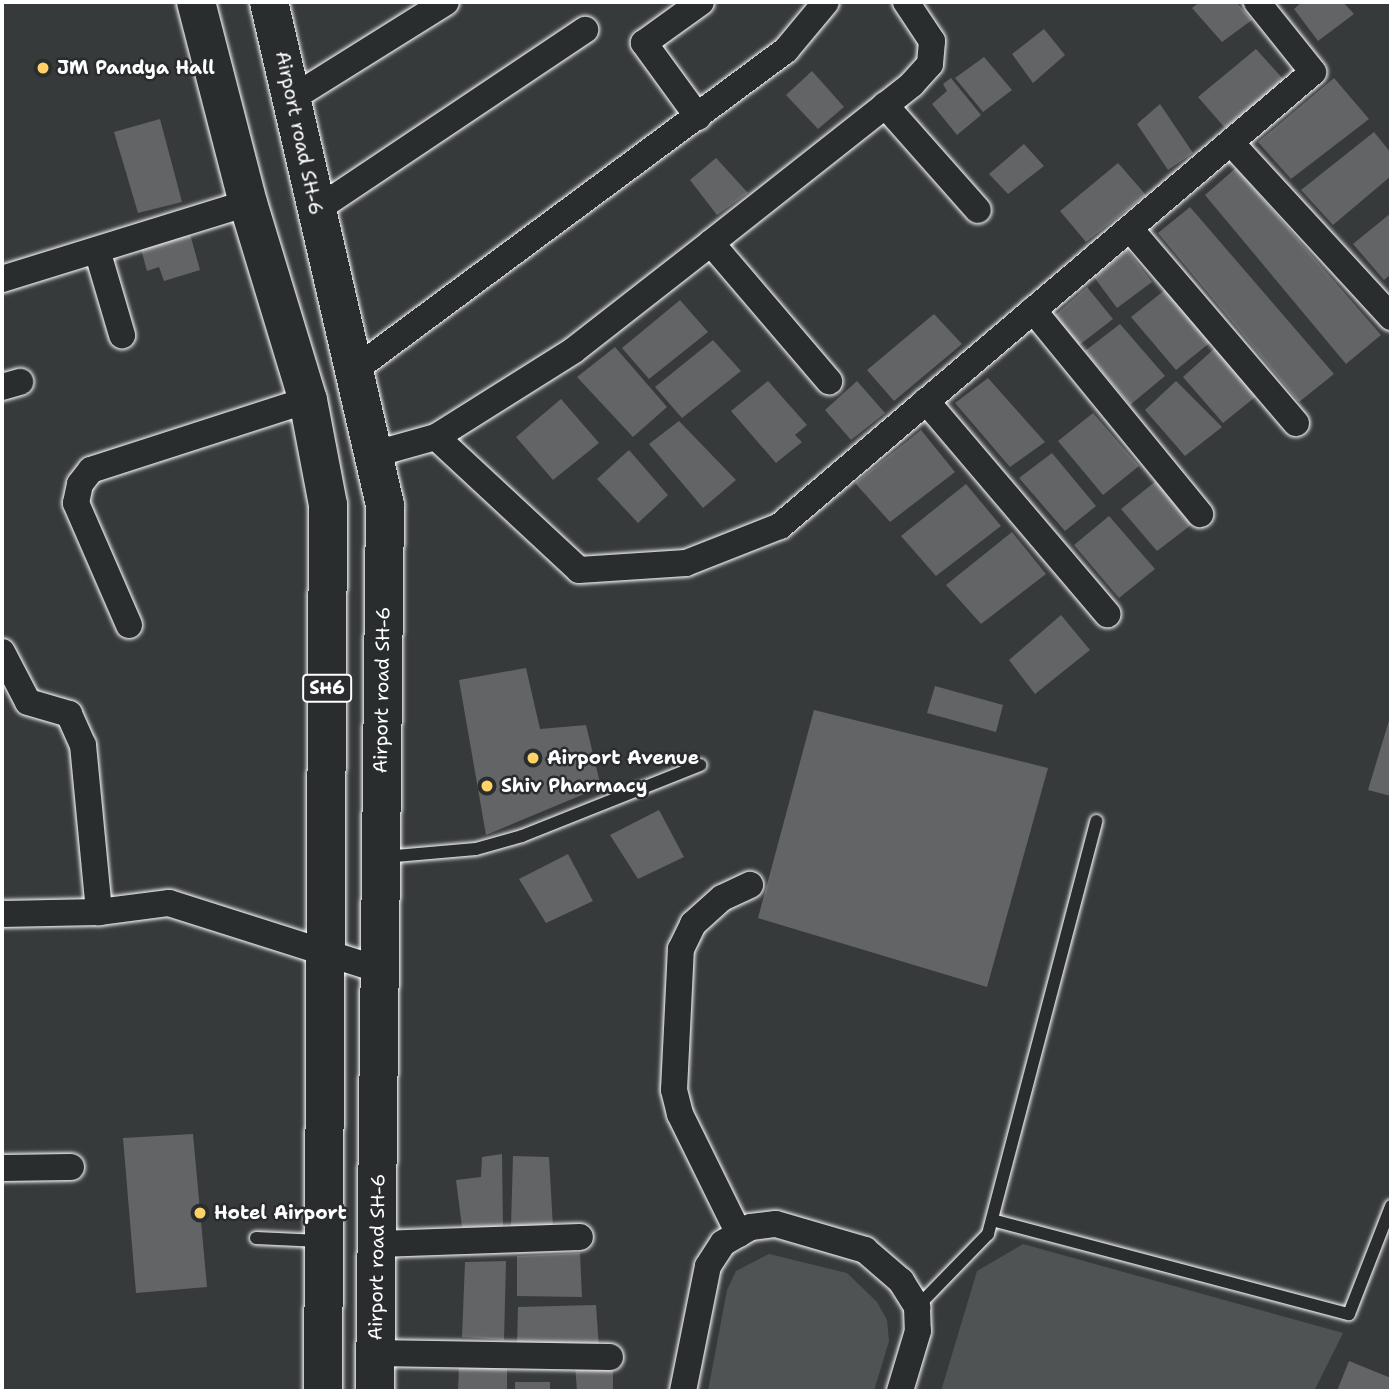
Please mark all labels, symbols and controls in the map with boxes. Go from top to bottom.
street label: Airport road SH-6 [270,49,328,217]
place label: JM Pandya Hall [57,57,215,79]
marker: JM Pandya Hall [35,60,51,76]
street label: Airport road SH-6 [369,606,395,774]
road number: SH6 [301,674,353,702]
place label: Airport Avenue [547,747,699,769]
marker: Airport Avenue [525,750,541,766]
place label: Shiv Pharmacy [501,775,647,797]
marker: Shiv Pharmacy [479,778,495,794]
street label: Airport road SH-6 [364,1173,390,1341]
place label: Hotel Airport [214,1202,347,1224]
marker: Hotel Airport [192,1205,208,1221]

